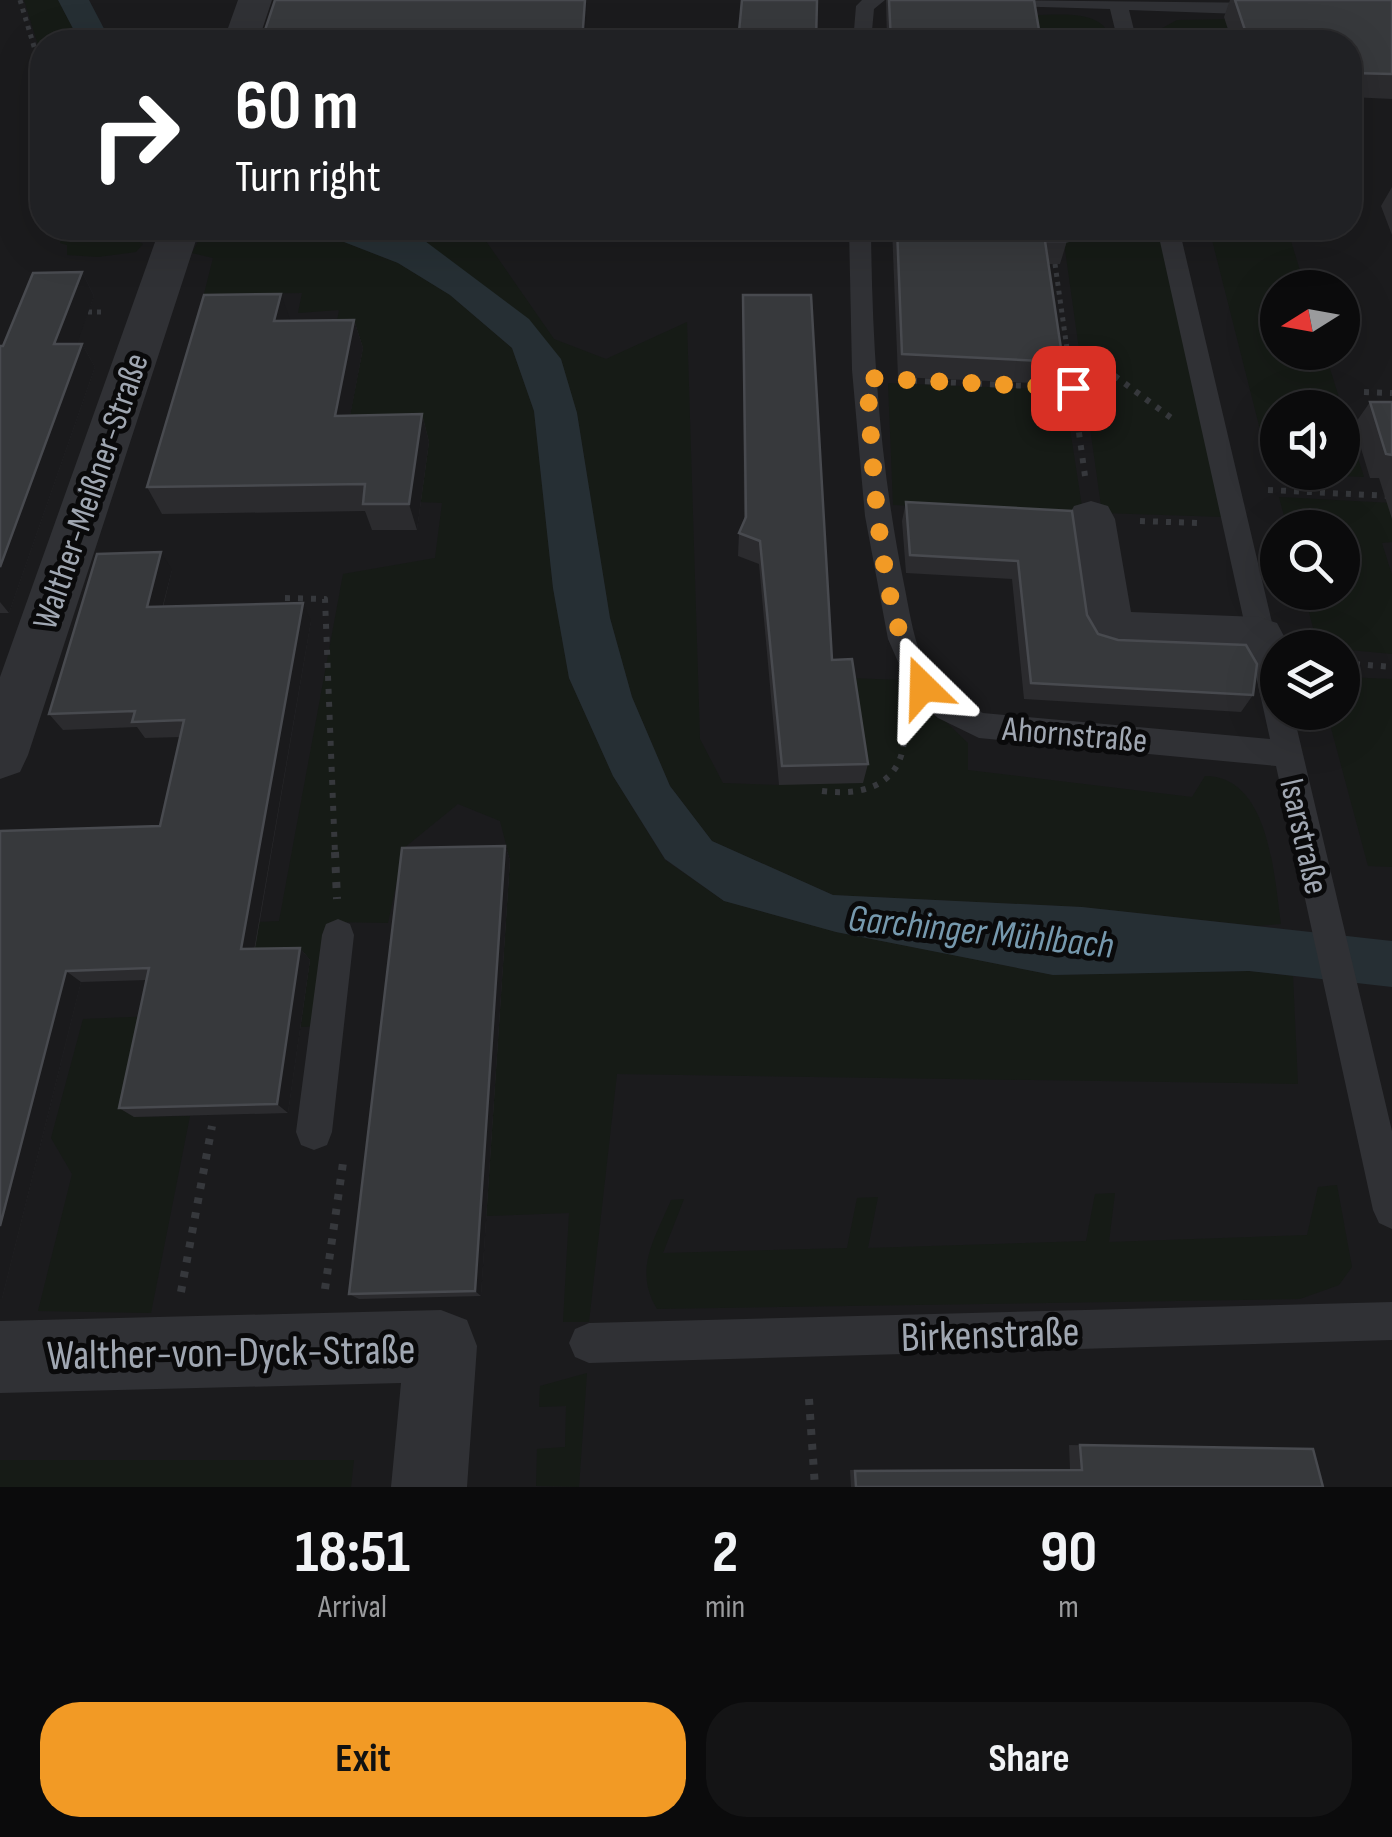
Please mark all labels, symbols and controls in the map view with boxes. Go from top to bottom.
text: 60 m [235,65,359,149]
icon: right [70,70,200,200]
text: Turn right [235,150,381,205]
north arrow [1260,270,1360,370]
map controls [1260,270,1360,730]
pin [1031,346,1116,431]
street label: Walther-Meißner-Straße [24,348,159,635]
icon: arrive [1046,361,1101,416]
button: sound [1260,390,1360,490]
button: search [1260,510,1360,610]
button: layers [1260,630,1360,730]
position arrow [871,635,975,739]
street label: Ahornstraße [1000,708,1149,763]
street label: Isarstraße [1269,774,1338,898]
water label: Garchinger Mühlbach [846,896,1116,969]
street label: Birkenstraße [900,1307,1080,1364]
street label: Walther-von-Dyck-Straße [46,1325,416,1382]
text: 18:51 [295,1517,410,1589]
text: 2 [712,1517,738,1589]
text: 90 [1040,1517,1097,1589]
text: Arrival [318,1588,387,1627]
text: min [705,1588,745,1627]
text: m [1058,1588,1079,1627]
button: Exit [40,1702,686,1817]
button: Share [706,1702,1352,1817]

